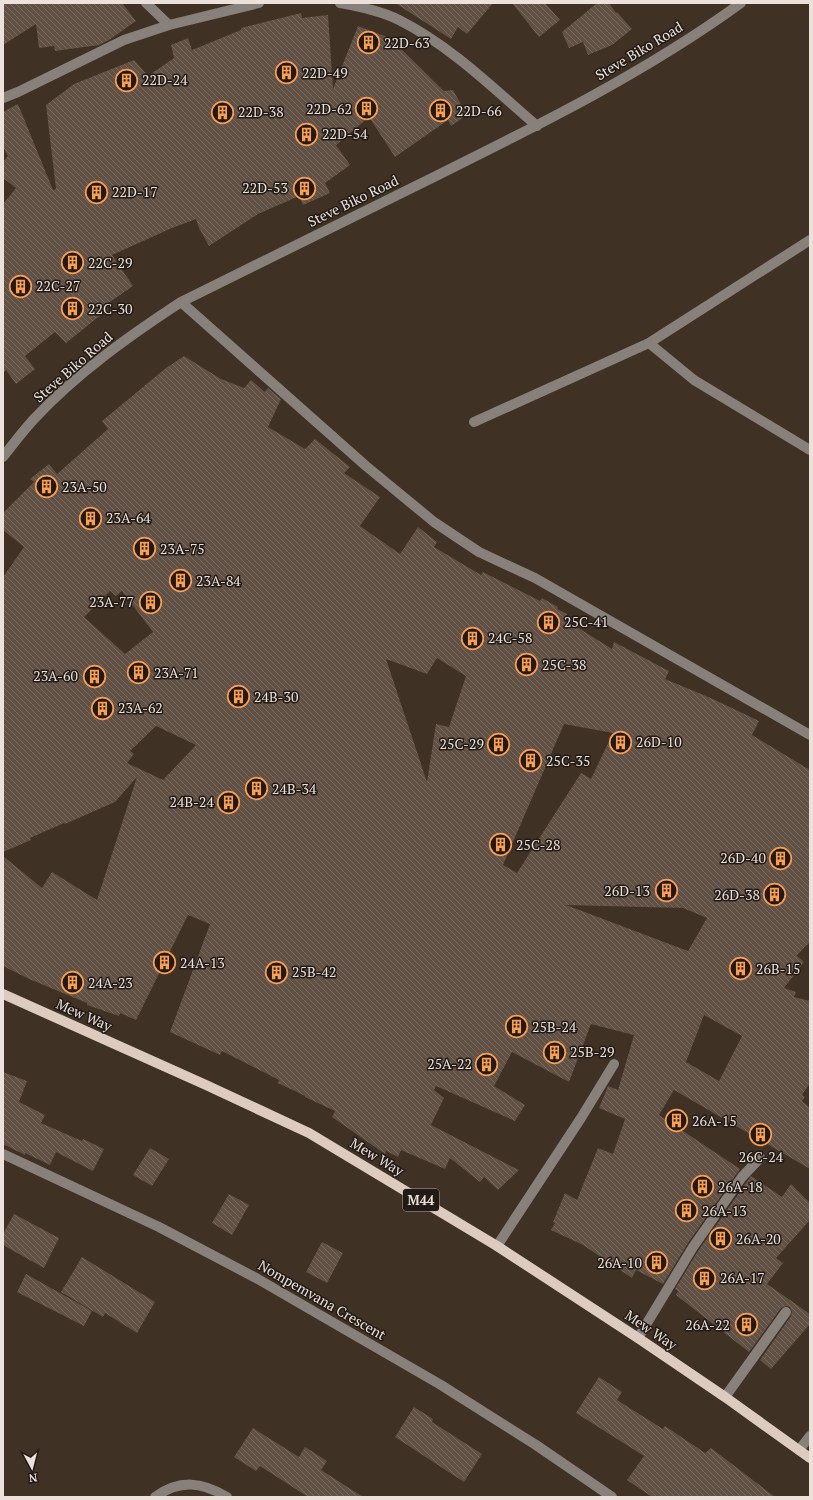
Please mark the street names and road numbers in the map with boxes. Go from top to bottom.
street label: Steve Biko Road [591,17,686,84]
street label: Steve Biko Road [304,170,402,231]
street label: Steve Biko Road [29,327,116,406]
street label: Mew Way [53,994,116,1036]
street label: Mew Way [347,1133,408,1180]
road number: M44 [403,1189,439,1211]
street label: Nompemvana Crescent [255,1255,390,1344]
street label: Mew Way [621,1305,682,1354]

